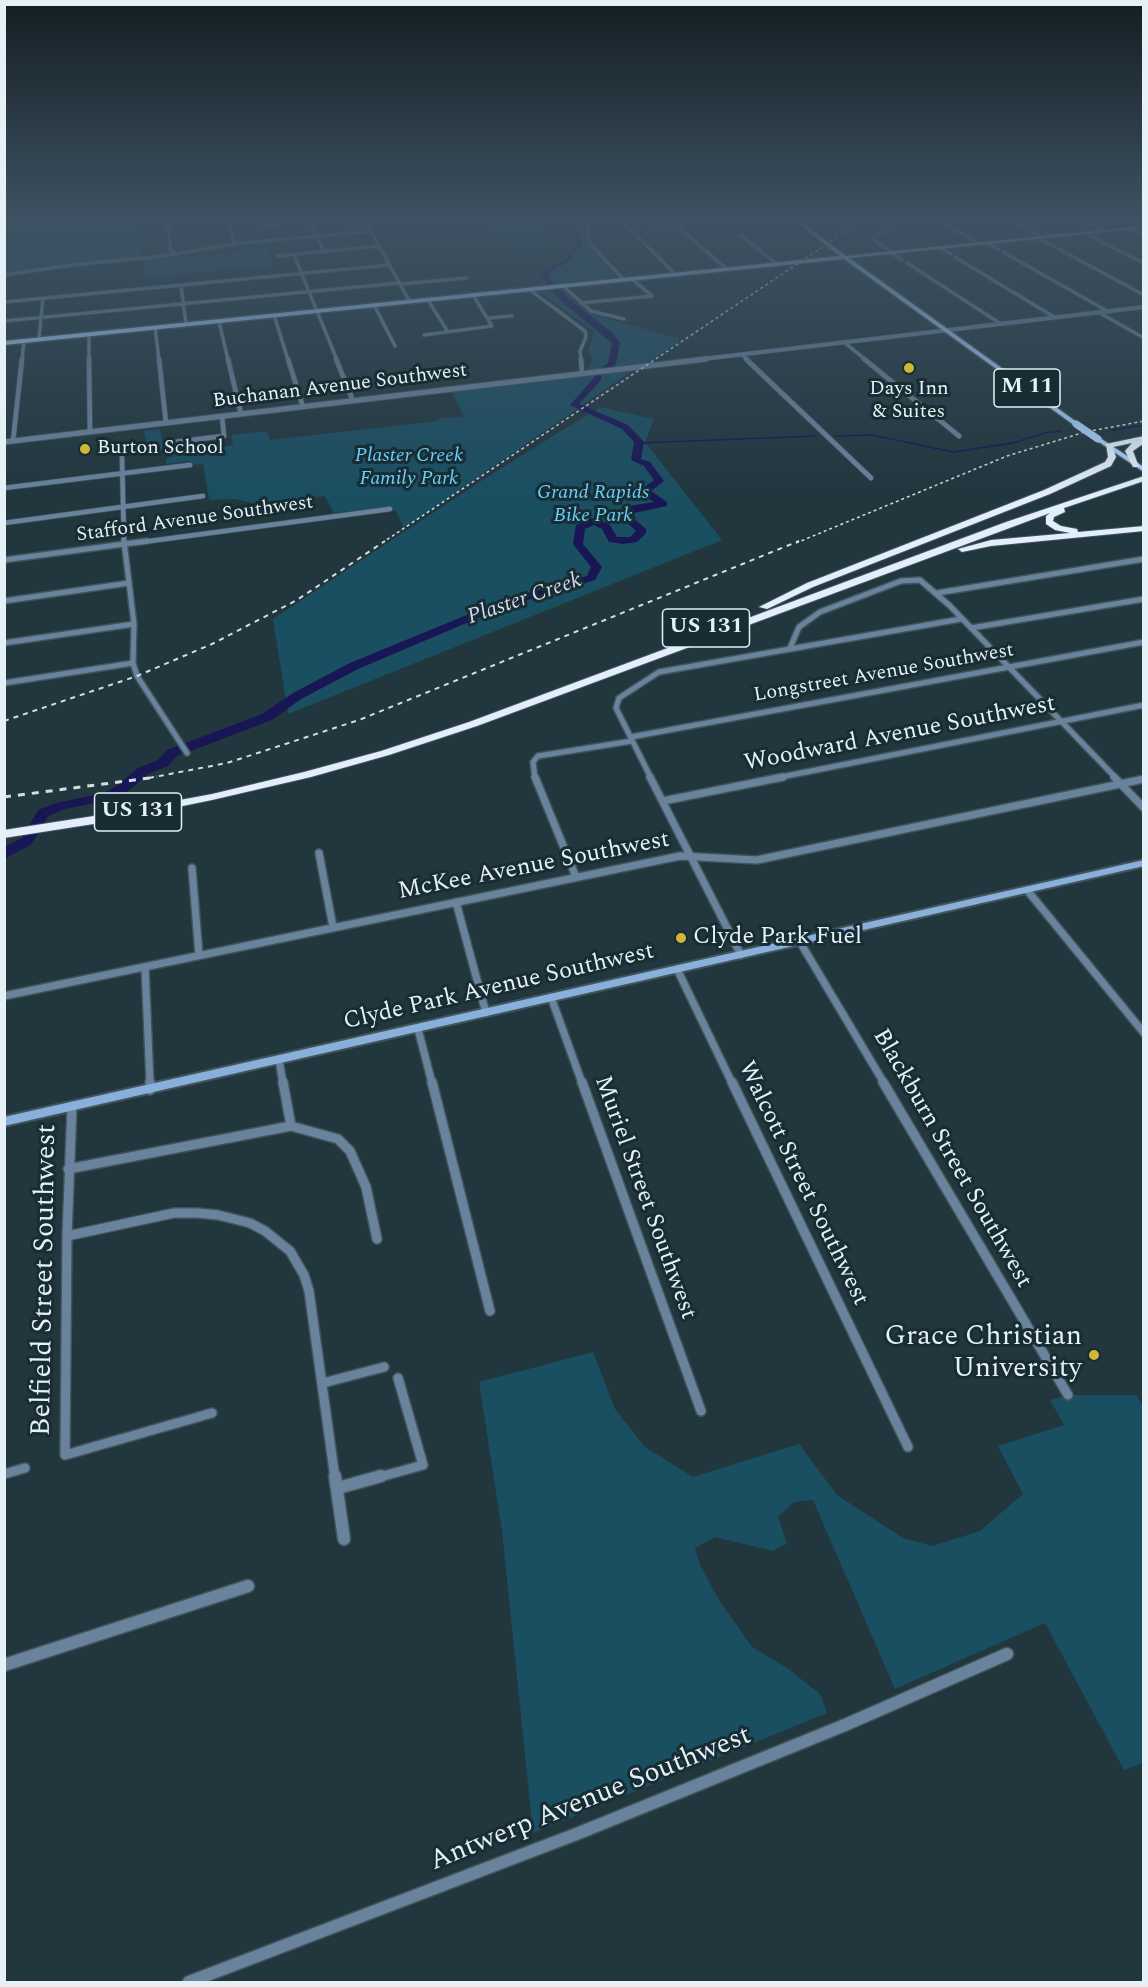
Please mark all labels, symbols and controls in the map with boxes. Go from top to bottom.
street label: Buchanan Avenue Southwest [211,359,469,415]
marker: Days Inn & Suites [902,361,916,375]
road number: M 11 [994,369,1060,407]
place label: Days Inn & Suites [869,378,949,425]
place label: Burton School [97,437,224,461]
marker: Burton School [78,442,92,456]
park label: Plaster Creek Family Park [355,445,463,492]
park label: Grand Rapids Bike Park [537,482,649,529]
street label: Stafford Avenue Southwest [75,491,315,549]
water label: Plaster Creek [464,568,586,632]
road number: US 131 [662,609,750,647]
street label: Longstreet Avenue Southwest [752,639,1016,709]
street label: Woodward Avenue Southwest [742,691,1058,779]
road number: US 131 [94,793,182,831]
street label: McKee Avenue Southwest [396,827,672,907]
place label: Clyde Park Fuel [693,924,862,952]
marker: Clyde Park Fuel [674,931,688,945]
street label: Clyde Park Avenue Southwest [341,938,657,1038]
street label: Blackburn Street Southwest [865,1024,1037,1294]
street label: Walcott Street Southwest [730,1057,874,1311]
street label: Muriel Street Southwest [586,1072,702,1324]
street label: Belfield Street Southwest [26,1124,66,1436]
place label: Grace Christian University [884,1322,1082,1388]
marker: Grace Christian University [1087,1348,1101,1362]
street label: Antwerp Avenue Southwest [425,1720,757,1880]

